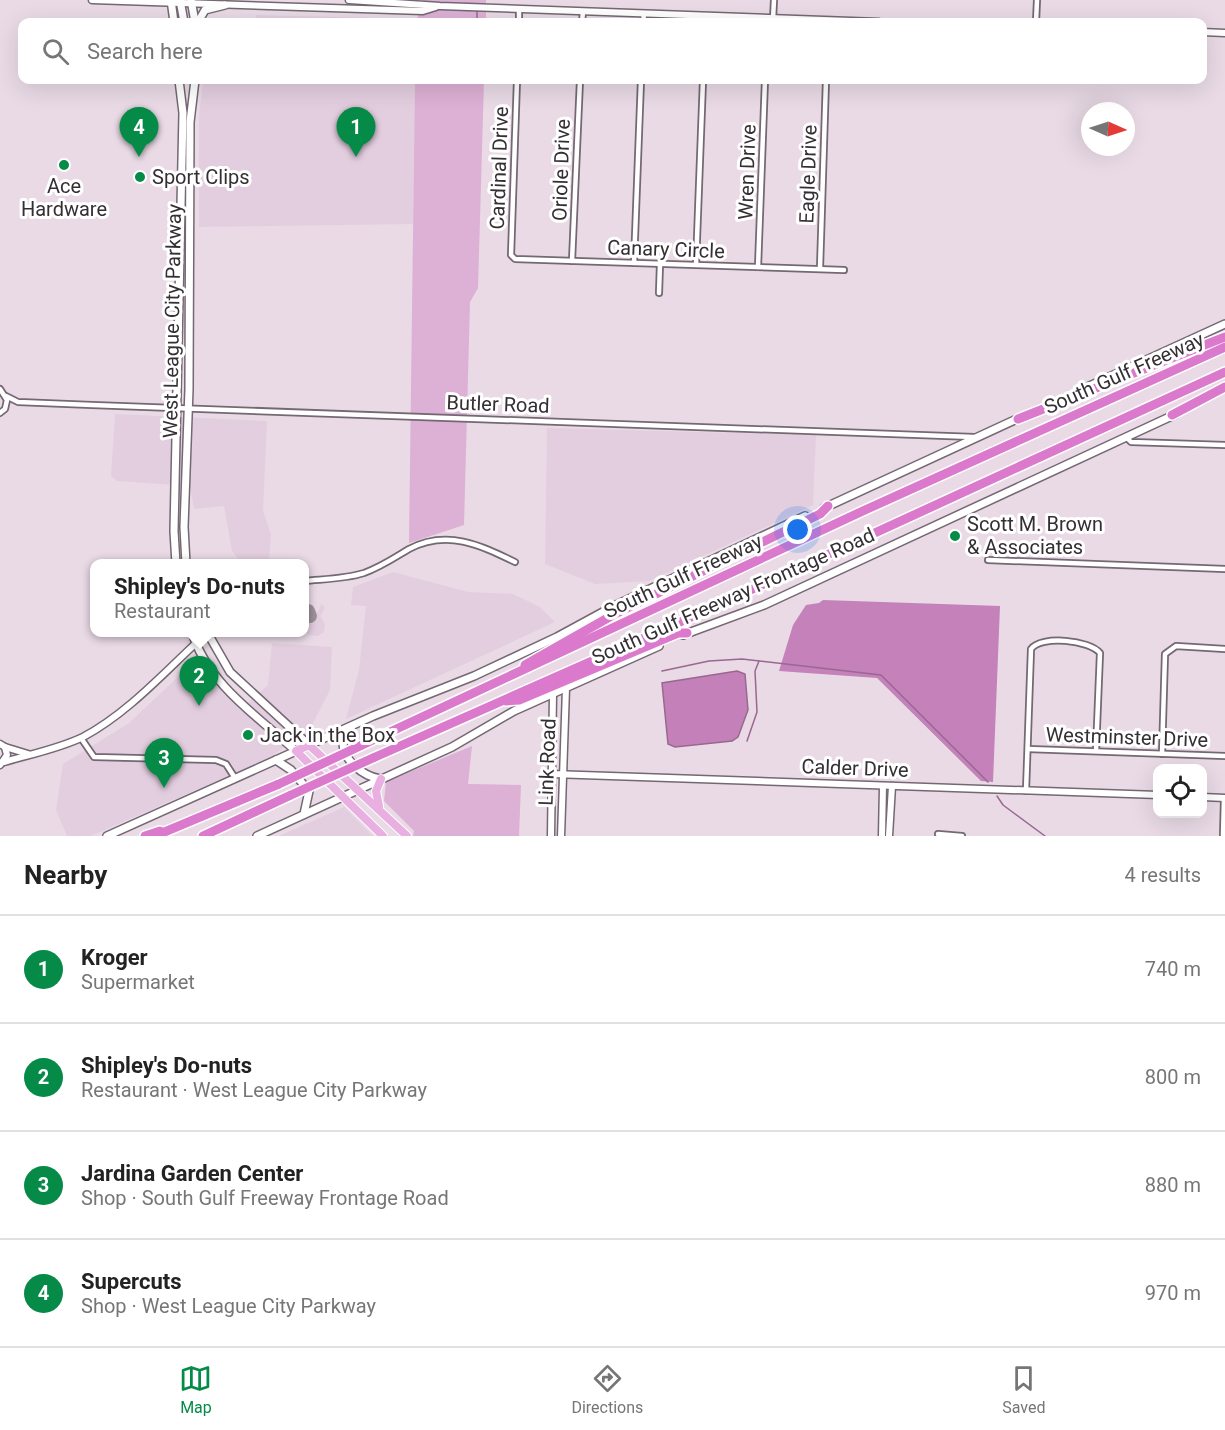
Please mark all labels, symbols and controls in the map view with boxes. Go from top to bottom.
search box [18,18,1207,84]
icon: search [39,35,72,68]
text: Search here [87,39,203,64]
north arrow [1081,102,1135,156]
street label: Cardinal Drive [485,106,513,230]
pin: 4 [120,108,158,157]
pin: 1 [336,108,376,157]
street label: Oriole Drive [547,119,575,221]
street label: Wren Drive [733,124,761,220]
street label: Eagle Drive [794,124,822,224]
marker: Ace Hardware [57,158,71,172]
place label: Sport Clips [152,165,250,189]
marker: Sport Clips [133,170,147,184]
place label: Ace Hardware [21,174,107,221]
street label: West League City Parkway [158,203,186,438]
street label: Canary Circle [607,235,725,263]
street label: South Gulf Freeway [1041,327,1208,419]
street label: Butler Road [446,390,550,418]
place label: Scott M. Brown & Associates [967,512,1103,559]
your location [783,515,812,544]
street label: South Gulf Freeway Frontage Road [588,523,878,669]
street label: South Gulf Freeway [600,529,767,623]
marker: Scott M. Brown & Associates [948,529,962,543]
popup [90,559,309,637]
text: Shipley's Do-nuts [114,574,285,599]
text: Restaurant [114,599,211,623]
pin: 2 [180,656,218,706]
street label: Link Road [533,718,561,806]
street label: Westminster Drive [1045,722,1209,752]
place label: Jack in the Box [260,723,395,747]
marker: Jack in the Box [241,728,255,742]
pin: 3 [144,738,184,788]
street label: Calder Drive [801,754,909,782]
map controls [1153,764,1207,818]
button: locate [1153,764,1207,818]
text: Nearby [24,860,107,890]
text: 4 results [1125,863,1201,887]
text: Kroger [81,945,148,970]
text: 1 [38,957,49,981]
text: 740 m [1145,957,1201,981]
text: Supermarket [81,970,195,994]
text: Shipley's Do-nuts [81,1053,252,1078]
text: 2 [38,1065,49,1089]
text: 800 m [1145,1065,1201,1089]
text: Restaurant · West League City Parkway [81,1078,427,1102]
text: Jardina Garden Center [81,1161,303,1186]
text: 3 [38,1173,49,1197]
text: 880 m [1145,1173,1201,1197]
text: Shop · South Gulf Freeway Frontage Road [81,1186,449,1210]
text: Supercuts [81,1269,182,1294]
text: 4 [38,1281,49,1305]
text: 970 m [1145,1281,1201,1305]
text: Shop · West League City Parkway [81,1294,376,1318]
tab: Map [179,1362,212,1417]
tab: Directions [571,1362,643,1417]
tab: Saved [1002,1362,1046,1417]

